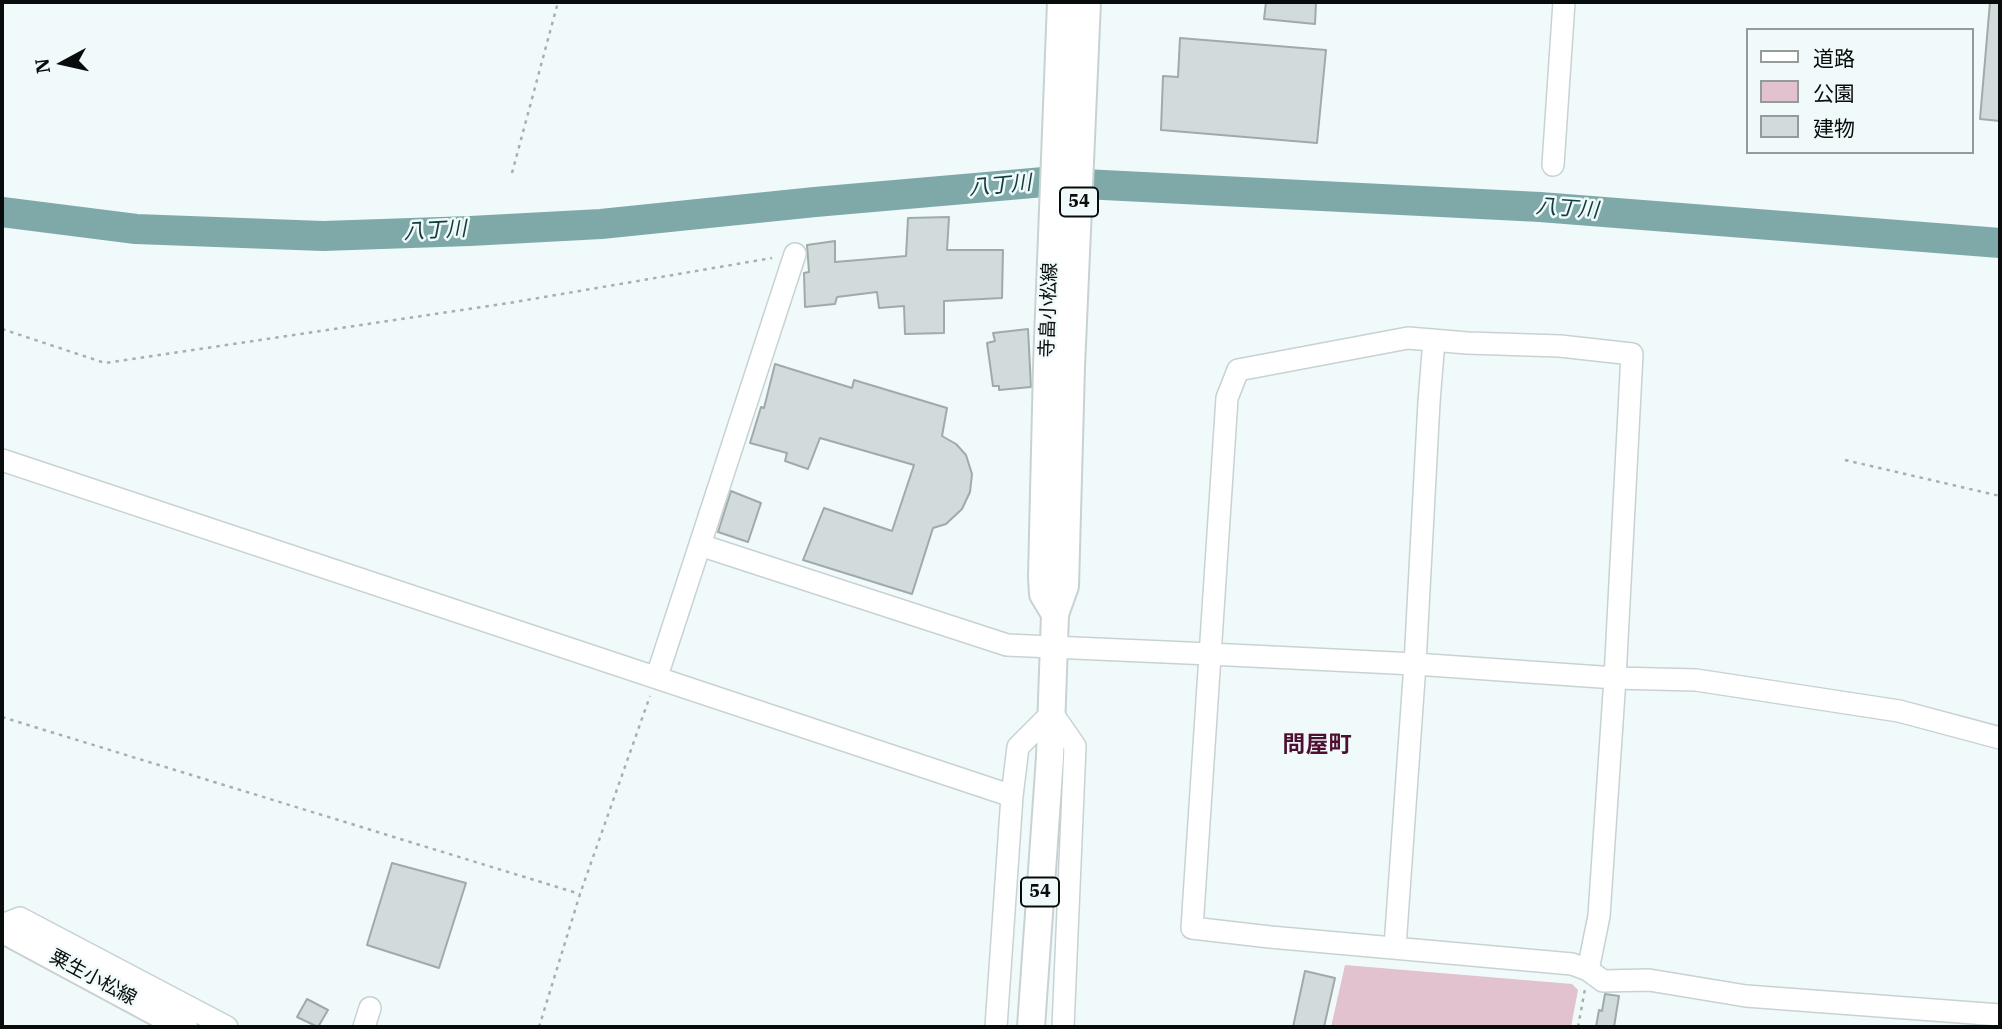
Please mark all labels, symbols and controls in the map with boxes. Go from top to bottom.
north arrow [28,28,98,98]
legend [1746,28,1974,154]
text: 道路 [1813,44,1855,72]
text: N [29,57,55,75]
text: 公園 [1813,79,1855,107]
text: 建物 [1813,114,1855,142]
water label: 八丁川 [968,171,1032,201]
road number: 54 [1060,188,1098,216]
water label: 八丁川 [1535,194,1599,224]
water label: 八丁川 [403,217,467,245]
street label: 寺畠小松線 [1036,262,1062,358]
district label: 問屋町 [1283,731,1351,759]
road number: 54 [1021,878,1059,906]
street label: 粟生小松線 [46,946,140,1010]

